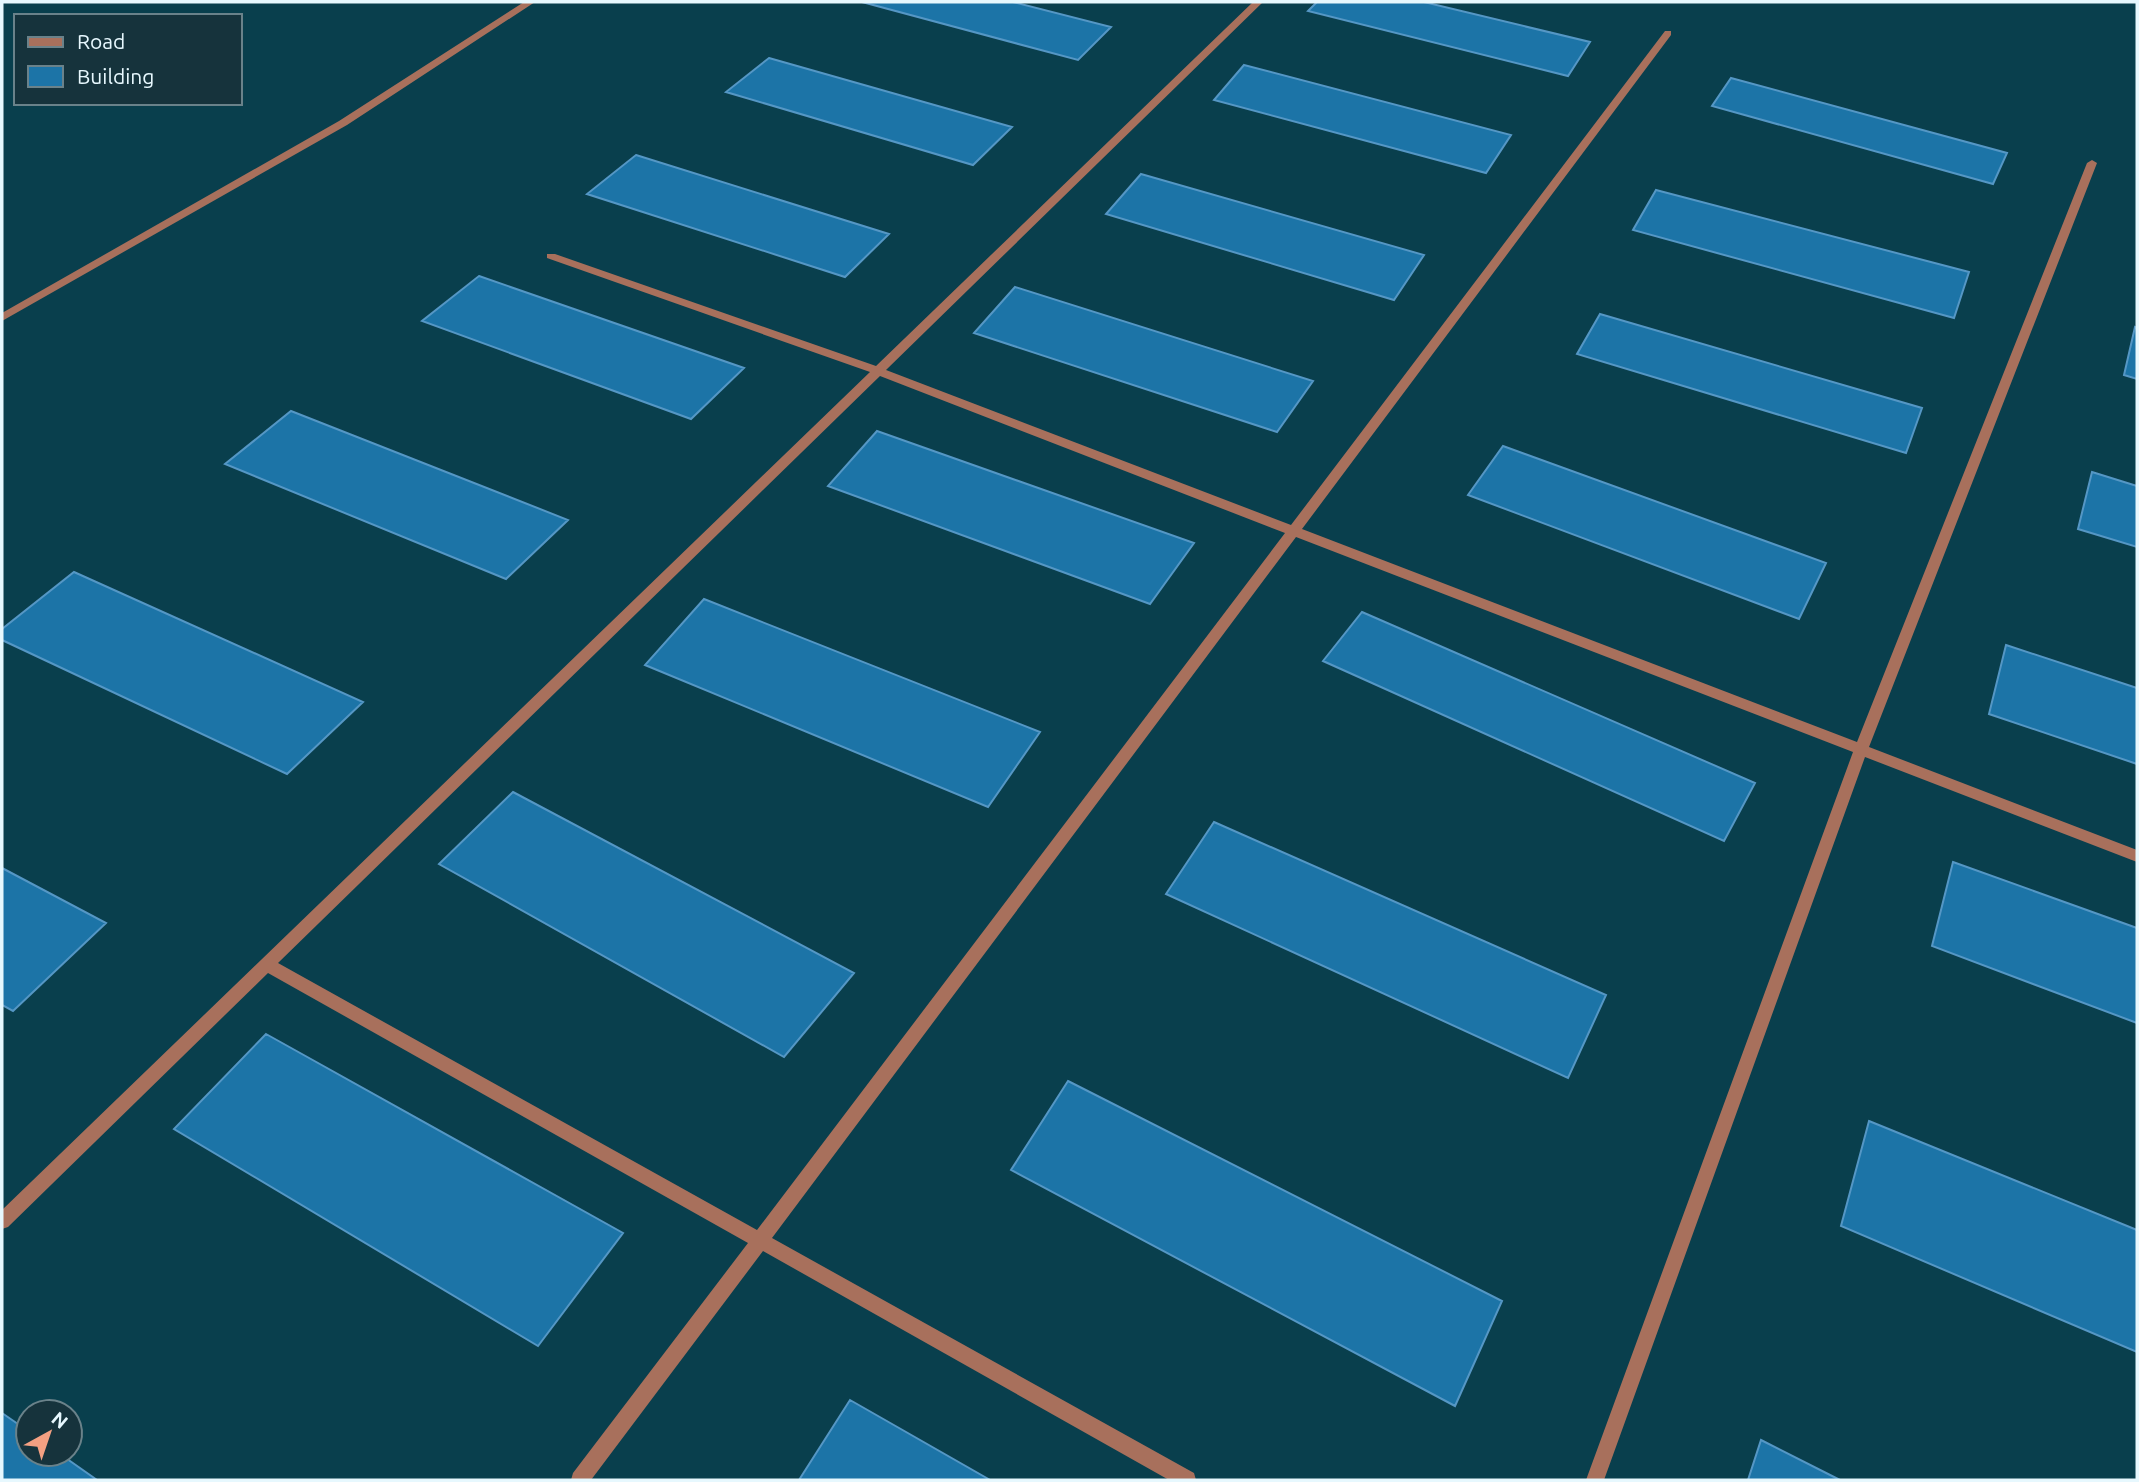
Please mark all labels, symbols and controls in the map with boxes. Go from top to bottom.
legend [14,14,242,105]
text: Road [77,29,125,53]
text: Building [77,64,154,88]
north arrow [14,1398,84,1468]
text: N [47,1407,72,1433]

